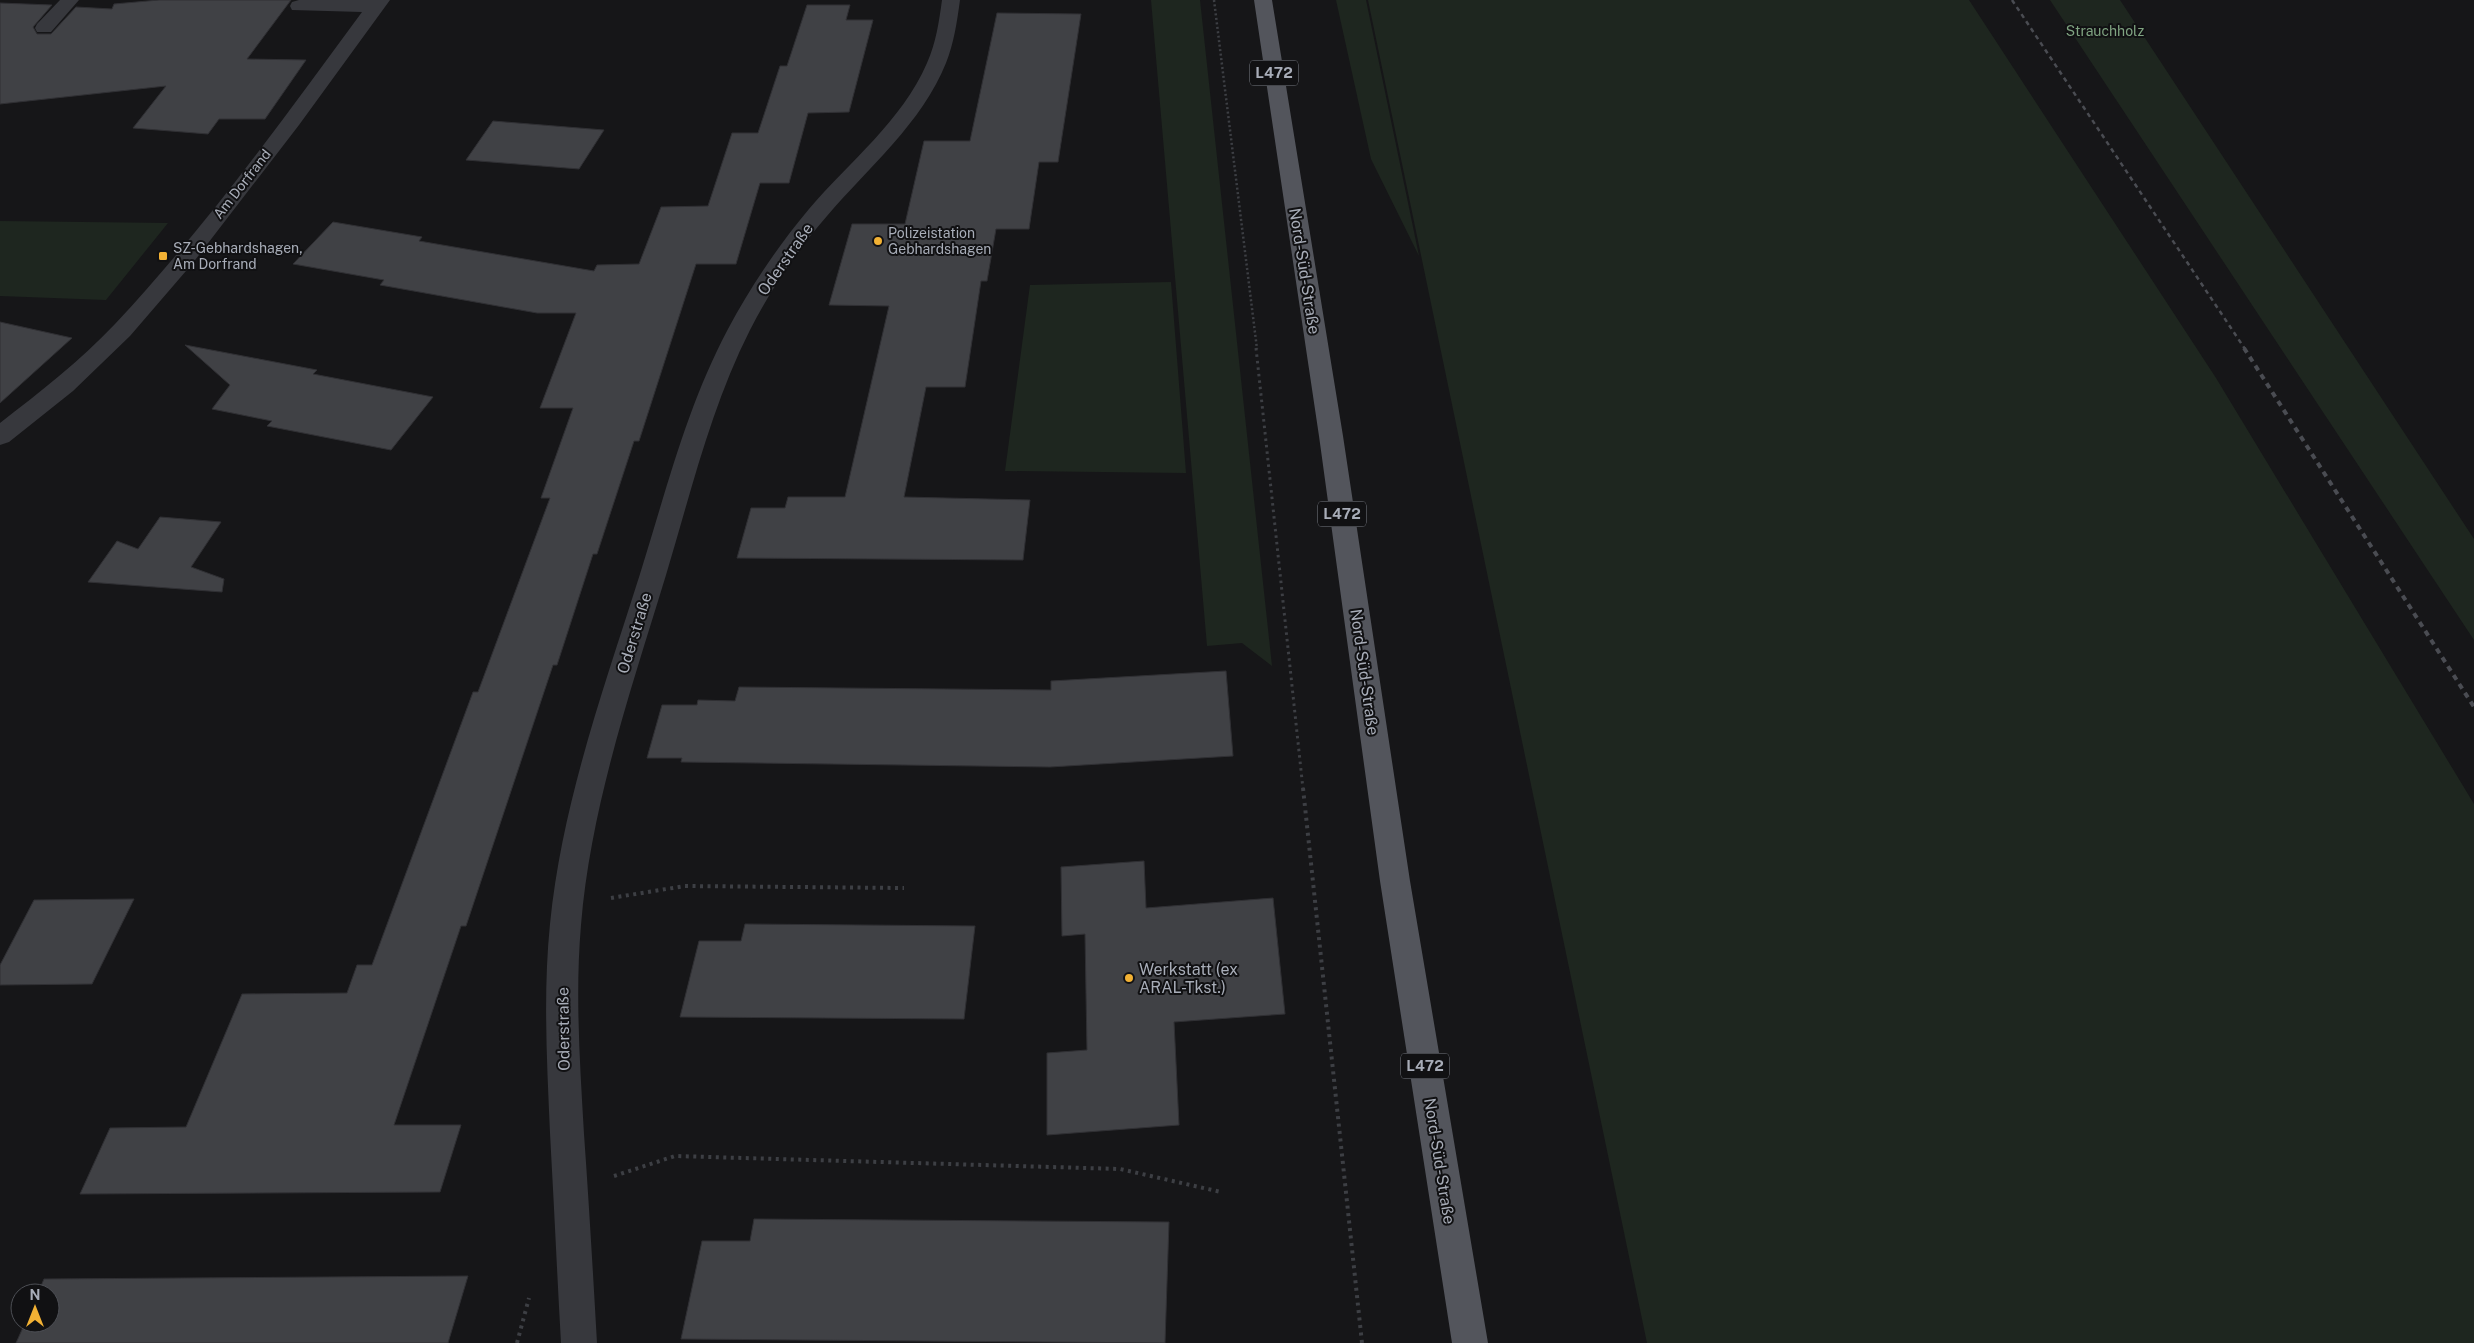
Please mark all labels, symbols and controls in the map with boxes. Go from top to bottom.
park label: Strauchholz [2066,23,2144,39]
road number: L472 [1250,60,1298,86]
street label: Am Dorfrand [210,146,274,222]
street label: Nord-Süd-Straße [1285,207,1324,336]
street label: Oderstraße [754,219,817,299]
place label: Polizeistation Gebhardshagen [888,225,991,257]
marker: Polizeistation Gebhardshagen [872,235,884,247]
place label: SZ-Gebhardshagen, Am Dorfrand [173,240,303,272]
marker: SZ-Gebhardshagen, Am Dorfrand [157,250,169,262]
road number: L472 [1318,502,1366,526]
street label: Oderstraße [613,590,656,676]
street label: Nord-Süd-Straße [1346,608,1383,737]
place label: Werkstatt (ex ARAL-Tkst.) [1139,960,1238,997]
marker: Werkstatt (ex ARAL-Tkst.) [1123,972,1135,984]
street label: Oderstraße [553,987,574,1071]
road number: L472 [1401,1054,1449,1078]
street label: Nord-Süd-Straße [1420,1097,1459,1226]
north arrow [10,1283,60,1333]
text: N [30,1287,40,1303]

